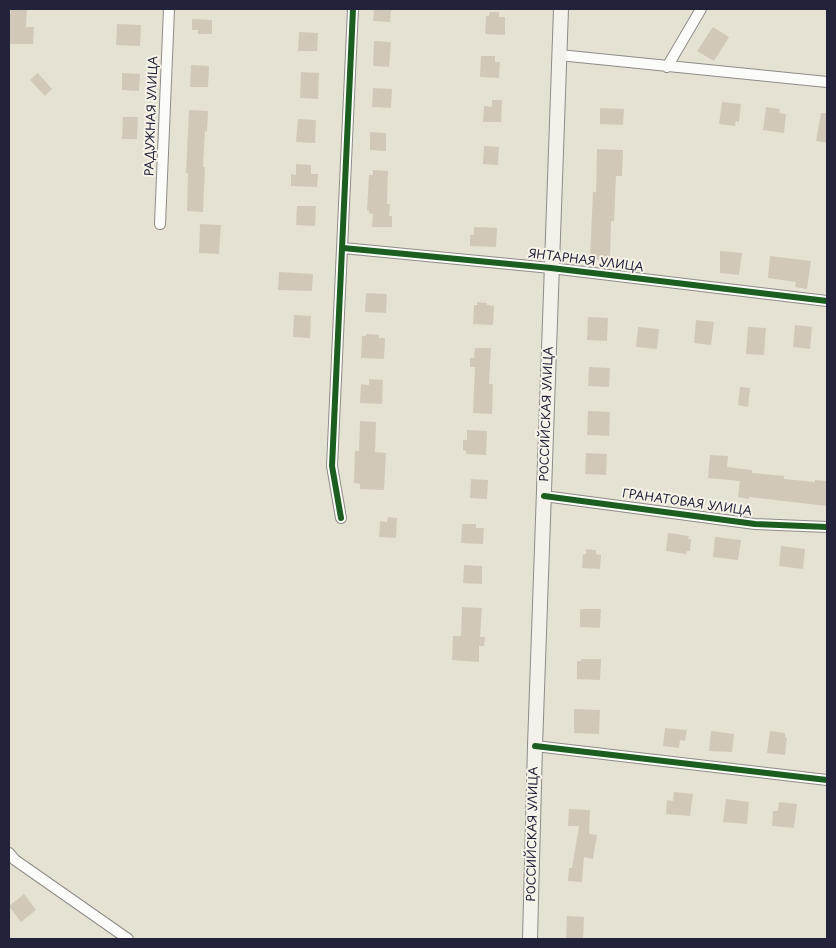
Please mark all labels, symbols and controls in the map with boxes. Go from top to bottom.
street label: РАДУЖНАЯ УЛИЦА [143,56,161,176]
street label: ЯНТАРНАЯ УЛИЦА [527,247,645,275]
street label: РОССИЙСКАЯ УЛИЦА [537,346,557,482]
street label: ГРАНАТОВАЯ УЛИЦА [621,487,753,519]
street label: РОССИЙСКАЯ УЛИЦА [525,766,541,902]

